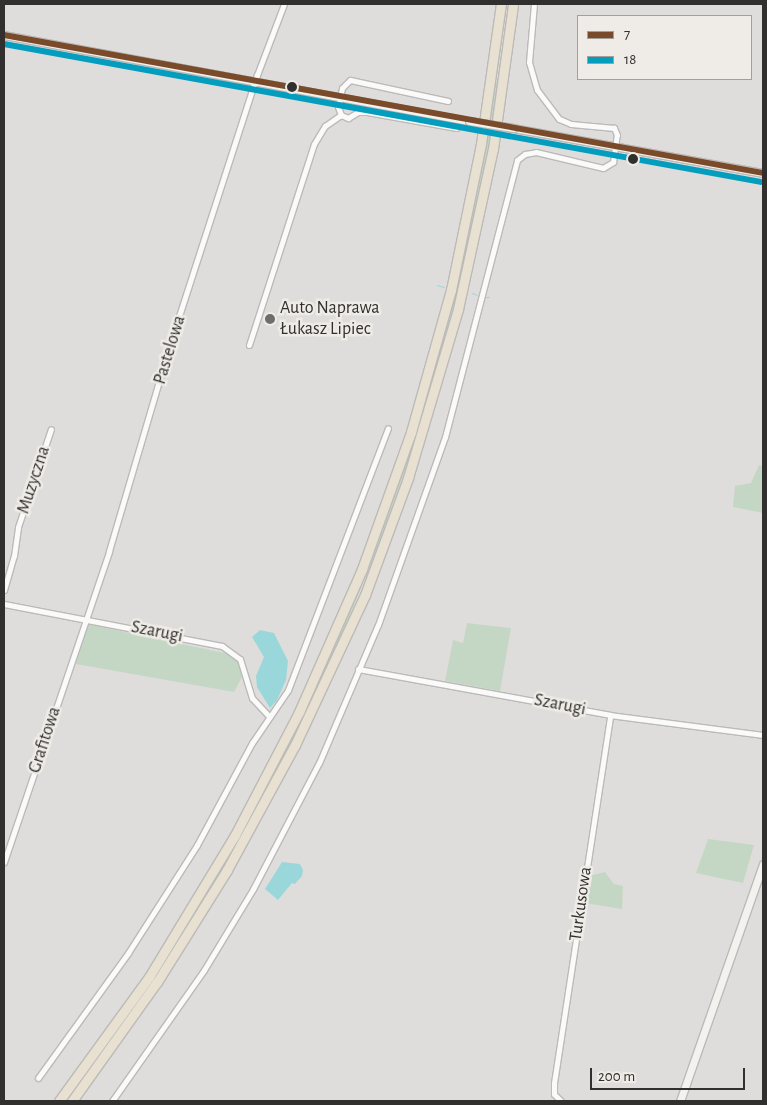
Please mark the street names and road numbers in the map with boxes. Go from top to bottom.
street label: Pastelowa [149,313,191,387]
street label: Muzyczna [13,443,55,517]
street label: Szarugi [129,616,185,648]
street label: Szarugi [532,689,588,721]
street label: Grafitowa [24,704,66,776]
street label: Turkusowa [565,865,597,943]

